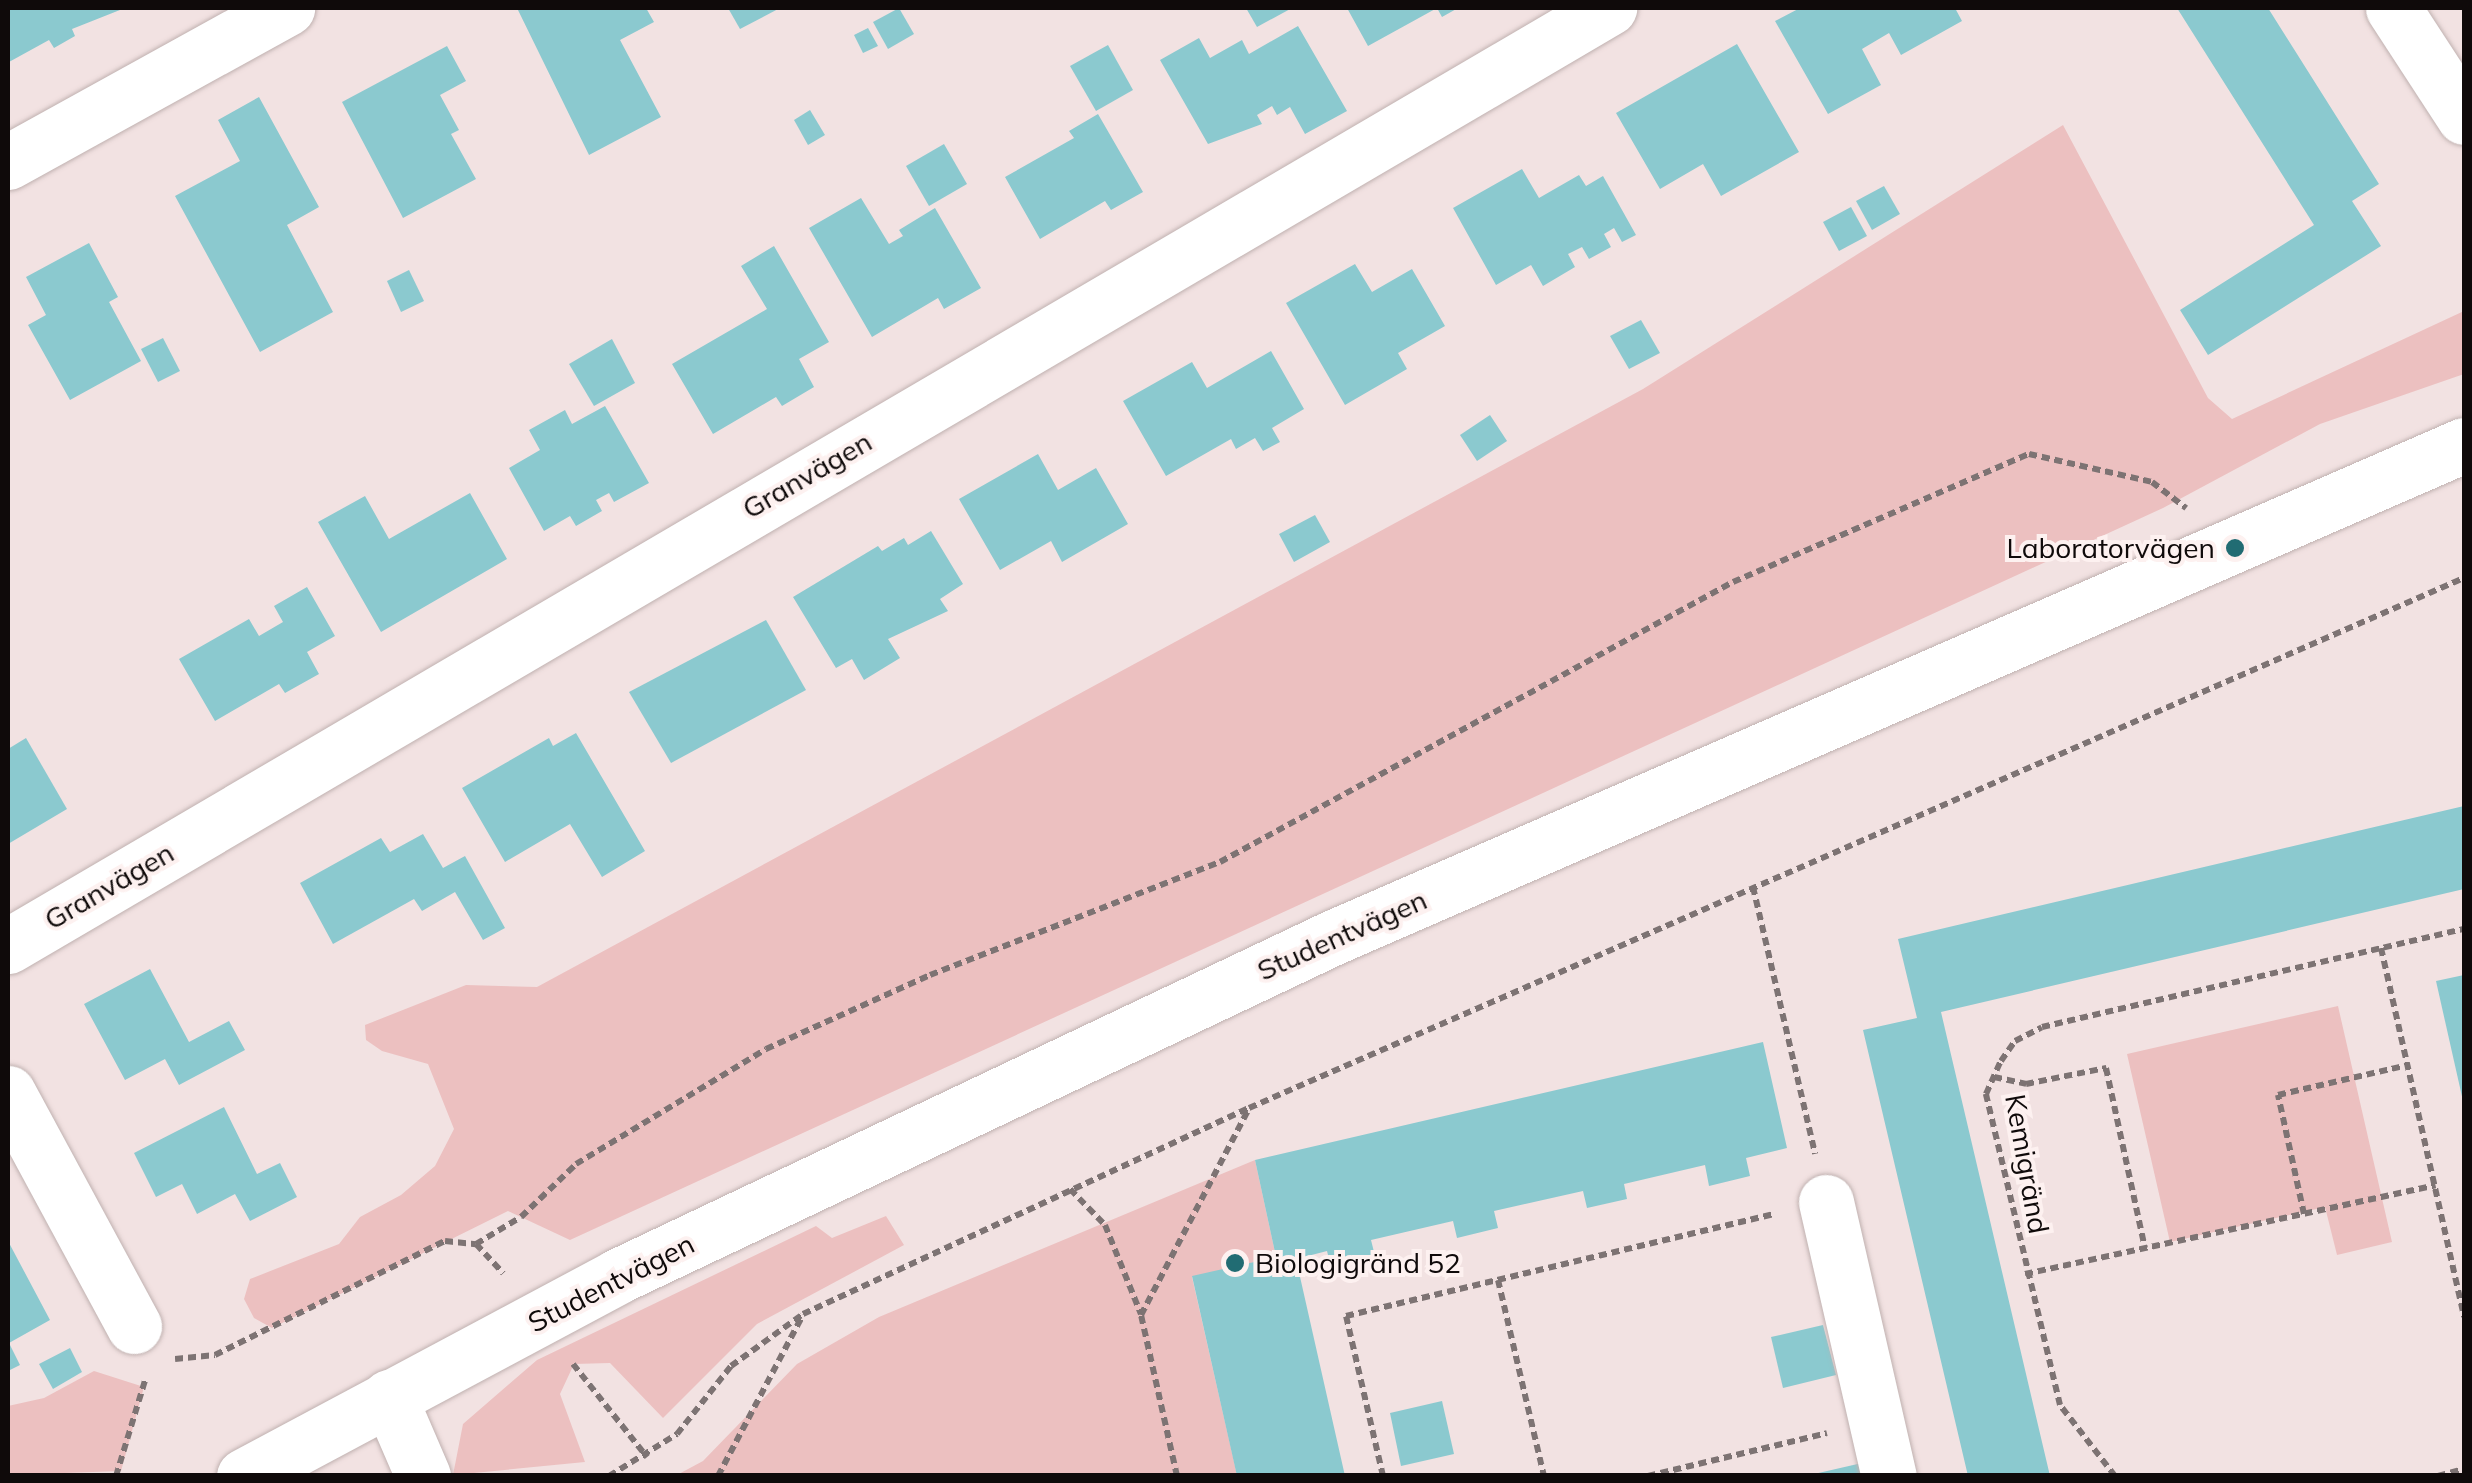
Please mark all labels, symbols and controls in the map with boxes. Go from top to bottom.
street label: Granvägen [736,425,878,525]
place label: Laboratorvägen [2006,531,2215,565]
marker: Laboratorvägen [2224,537,2246,559]
street label: Granvägen [38,836,180,936]
street label: Studentvägen [1252,883,1432,987]
street label: Kemigränd [1998,1092,2056,1236]
street label: Studentvägen [522,1227,700,1339]
place label: Biologigränd 52 [1255,1246,1461,1280]
marker: Biologigränd 52 [1224,1252,1246,1274]

